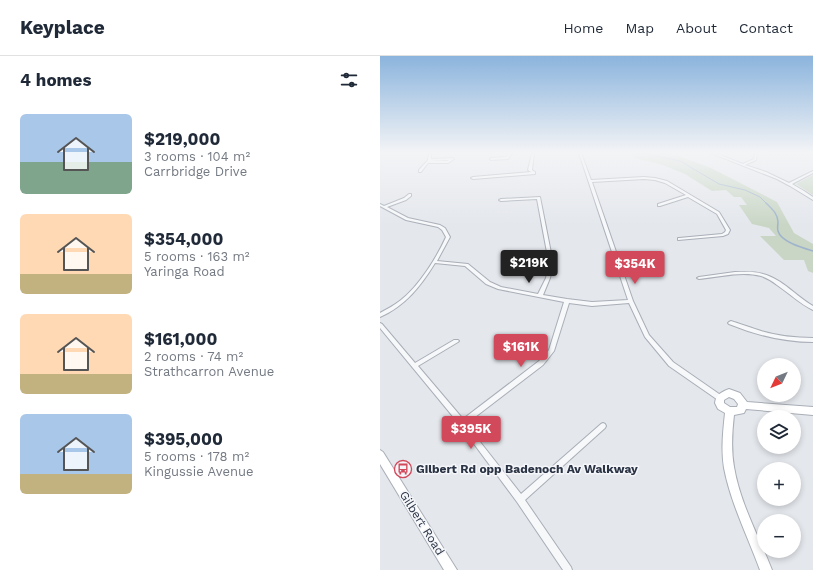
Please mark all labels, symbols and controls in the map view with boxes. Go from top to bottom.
text: Keyplace [20,16,105,39]
text: Home [563,20,603,36]
text: Map [625,20,654,36]
text: About [676,20,717,36]
text: Contact [739,20,793,36]
icon: filters [338,69,360,91]
text: 4 homes [20,70,91,90]
text: $219,000 [144,129,220,149]
icon: home [52,130,100,178]
text: 3 rooms · 104 m² [144,149,250,164]
text: Carrbridge Drive [144,164,247,179]
text: $354,000 [144,229,223,249]
icon: home [52,230,100,278]
text: 5 rooms · 163 m² [144,249,250,264]
pin: $219K [501,250,557,284]
pin: $354K [607,251,663,285]
text: $219K [510,255,548,270]
text: $354K [614,256,656,271]
text: Yaringa Road [144,264,225,279]
text: $161,000 [144,329,217,349]
icon: home [52,330,100,378]
pin: $161K [493,334,549,368]
text: $161K [503,339,539,354]
text: 2 rooms · 74 m² [144,349,243,364]
north arrow [757,358,801,402]
map controls [757,358,801,558]
text: Strathcarron Avenue [144,364,274,379]
button: layers [757,410,801,454]
pin: $395K [443,416,499,450]
text: $395K [451,421,491,436]
text: $395,000 [144,429,223,449]
icon: home [52,430,100,478]
text: 5 rooms · 178 m² [144,449,249,464]
bus stop icon: Gilbert Rd opp Badenoch Av Walkway [393,459,413,479]
place label: Gilbert Rd opp Badenoch Av Walkway [416,462,638,476]
button: + [757,462,801,506]
text: Kingussie Avenue [144,464,254,479]
street label: Gilbert Road [397,488,447,558]
button: − [757,514,801,558]

